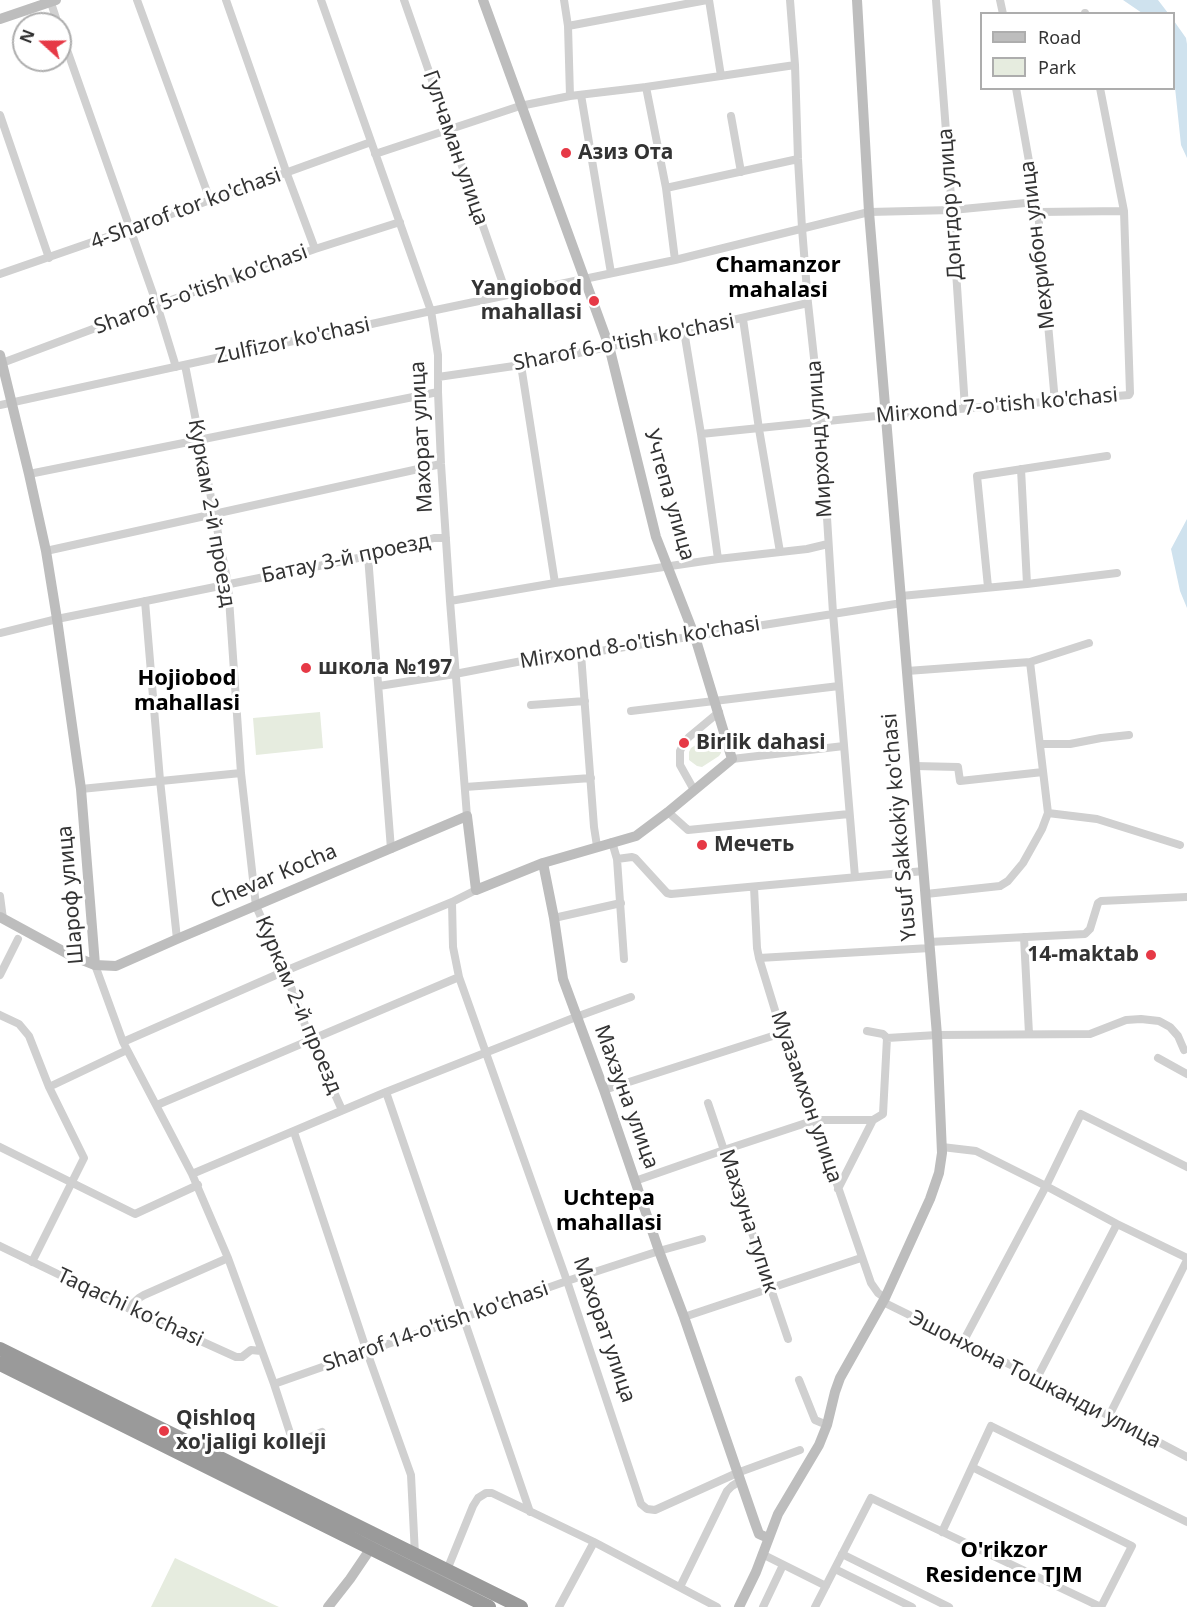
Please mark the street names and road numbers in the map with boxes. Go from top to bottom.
street label: Гулчаман улица [417,67,493,229]
street label: Донгдор улица [933,127,969,281]
street label: Мехрибон улица [1015,159,1061,331]
street label: 4-Sharof tor ko'chasi [87,163,285,255]
street label: Sharof 5-o'tish ko'chasi [91,240,311,340]
street label: Sharof 6-o'tish ko'chasi [511,309,737,377]
street label: Zulfizor ko'chasi [213,312,373,370]
street label: Мирхонд улица [802,359,838,519]
street label: Махорат улица [405,360,439,514]
street label: Mirxond 7-o'tish ko'chasi [875,383,1119,429]
street label: Куркам 2-й проезд [182,417,240,609]
street label: Учтепа улица [638,426,700,564]
street label: Батау 3-й проезд [259,529,433,589]
street label: Mirxond 8-o'tish ko'chasi [518,612,762,674]
street label: Yusuf Sakkokiy ko'chasi [877,712,923,942]
street label: Шароф улица [52,825,90,965]
street label: Chevar Kocha [207,839,341,915]
street label: Куркам 2-й проезд [249,913,347,1097]
street label: Муазамхон улица [765,1008,847,1186]
street label: Махзуна улица [588,1022,664,1172]
street label: Махзуна тупик [713,1146,783,1296]
street label: Махорат улица [567,1254,641,1406]
street label: Taqachi koʻchasi [53,1263,207,1353]
street label: Sharof 14-o'tish ko'chasi [320,1277,552,1377]
street label: Эшонхона Тошканди улица [905,1306,1165,1454]

